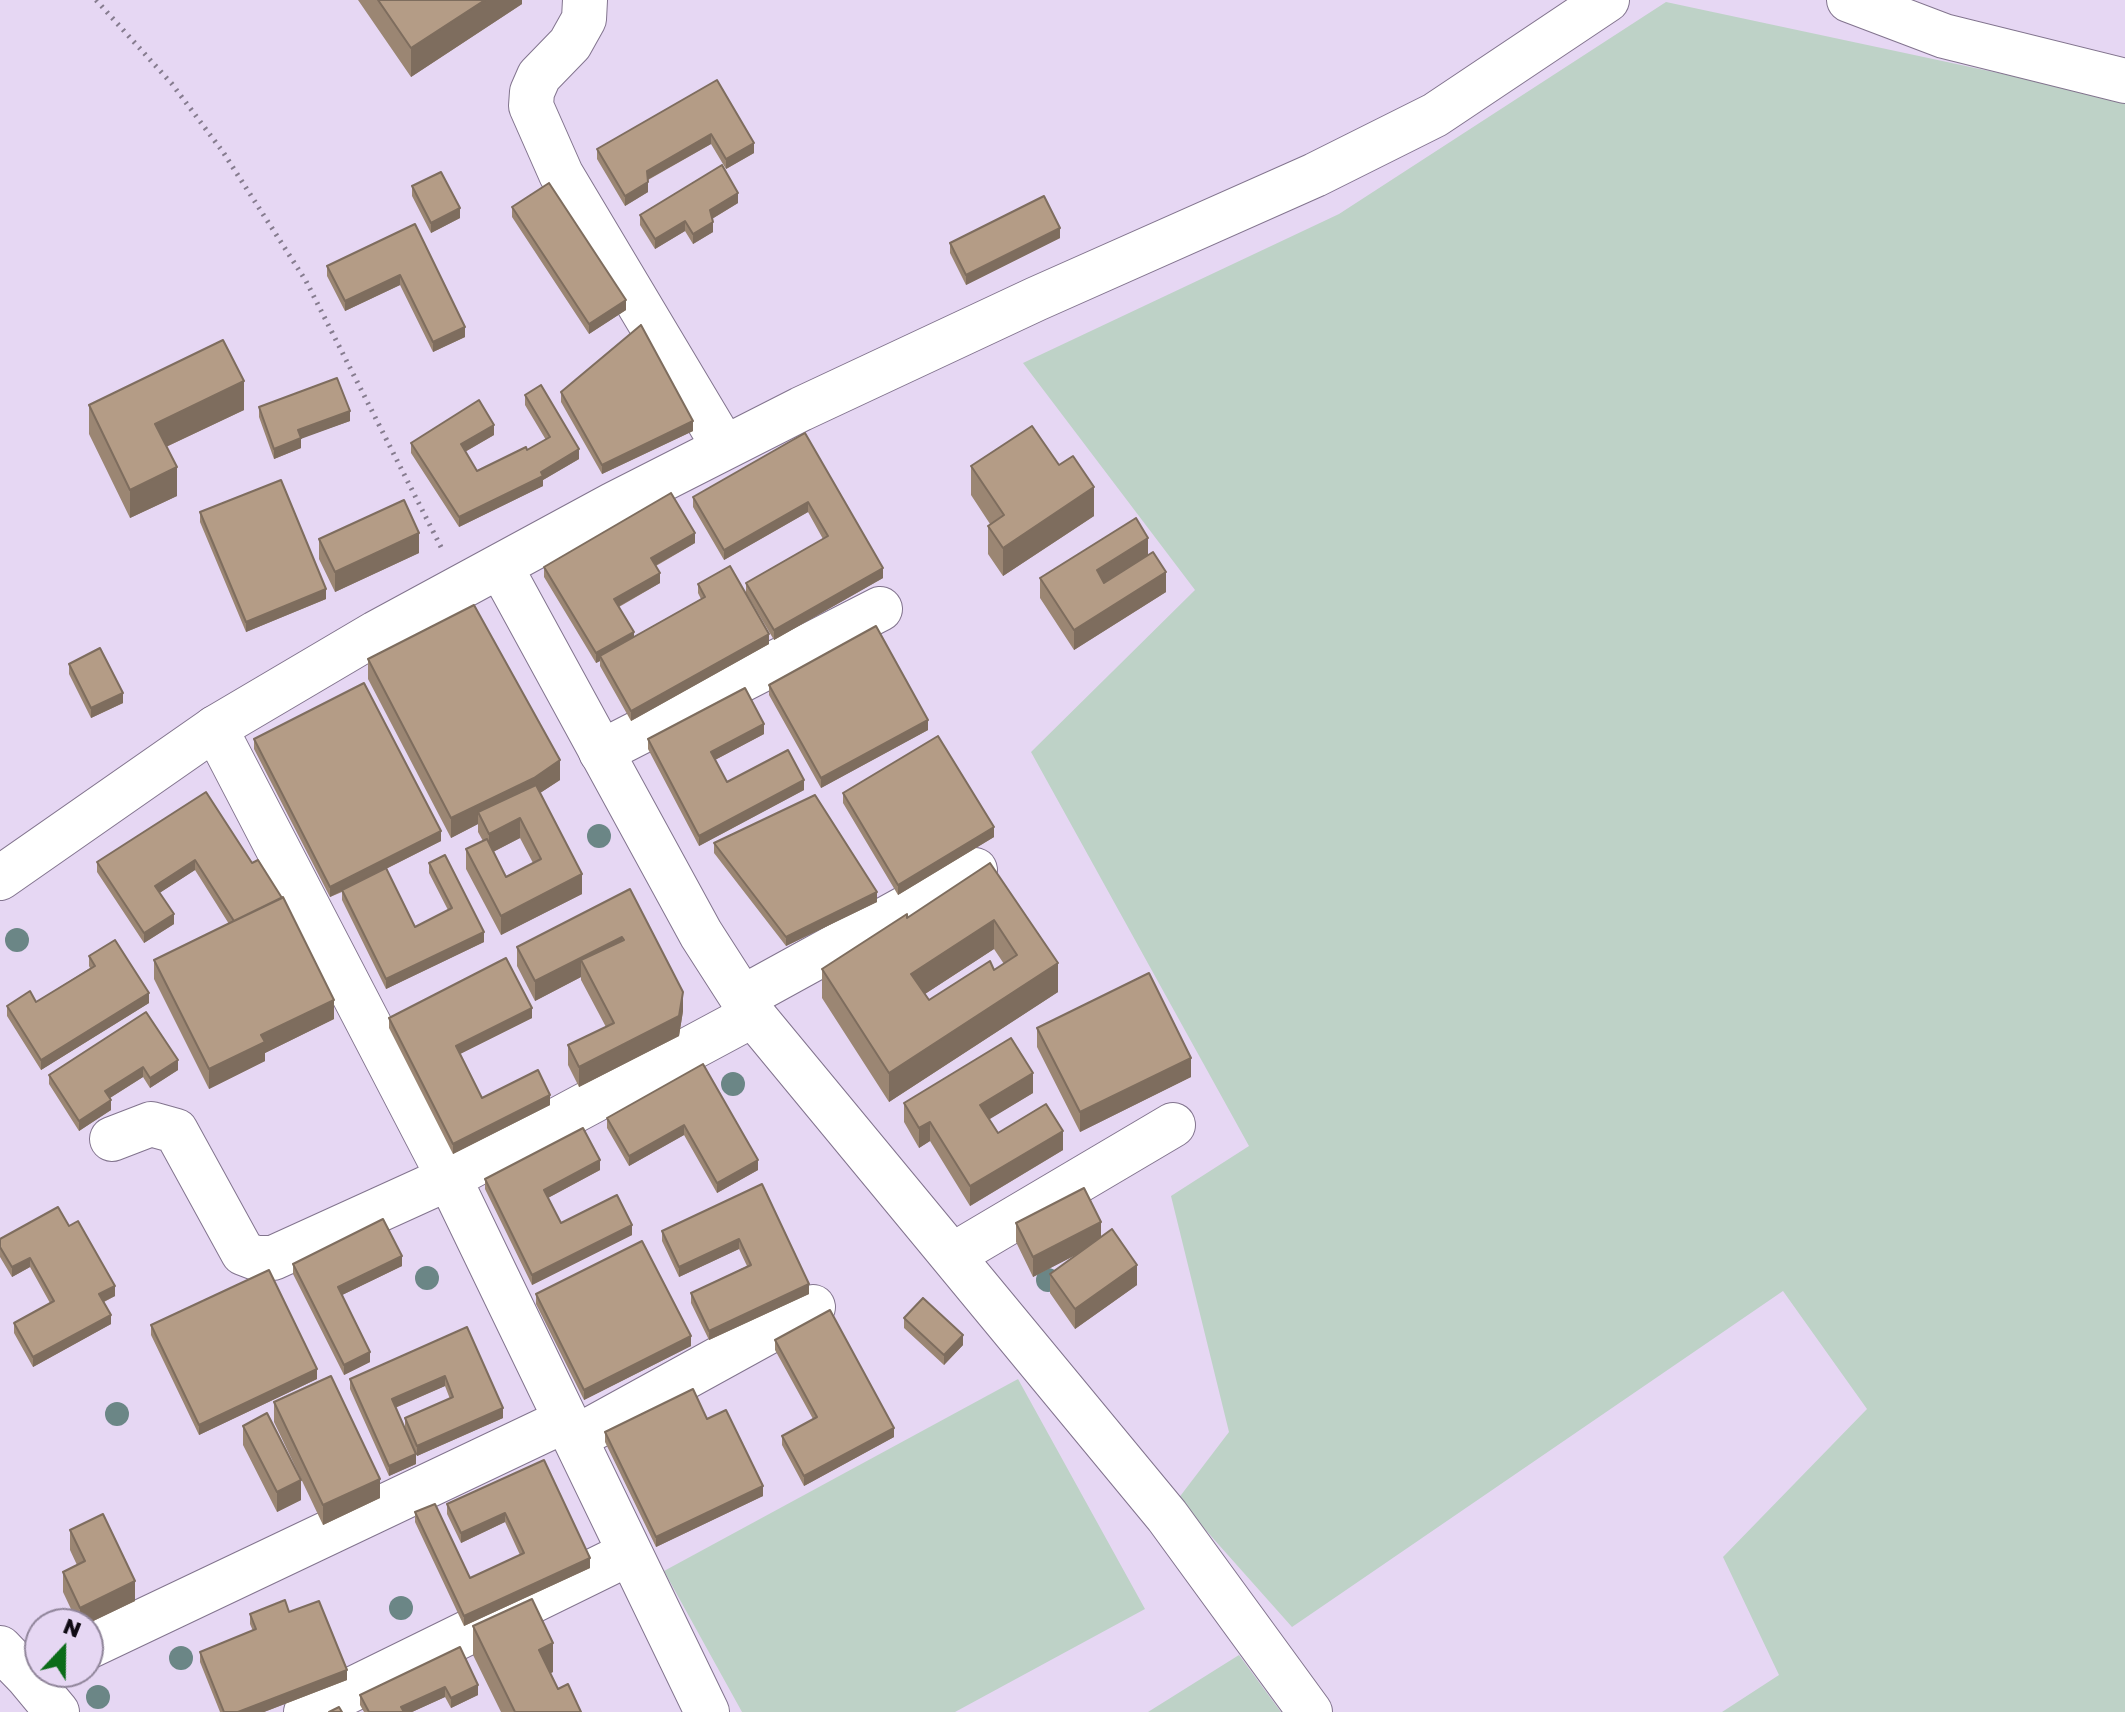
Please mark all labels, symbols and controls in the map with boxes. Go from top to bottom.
north arrow [24,1608,104,1688]
text: N [60,1611,85,1643]

